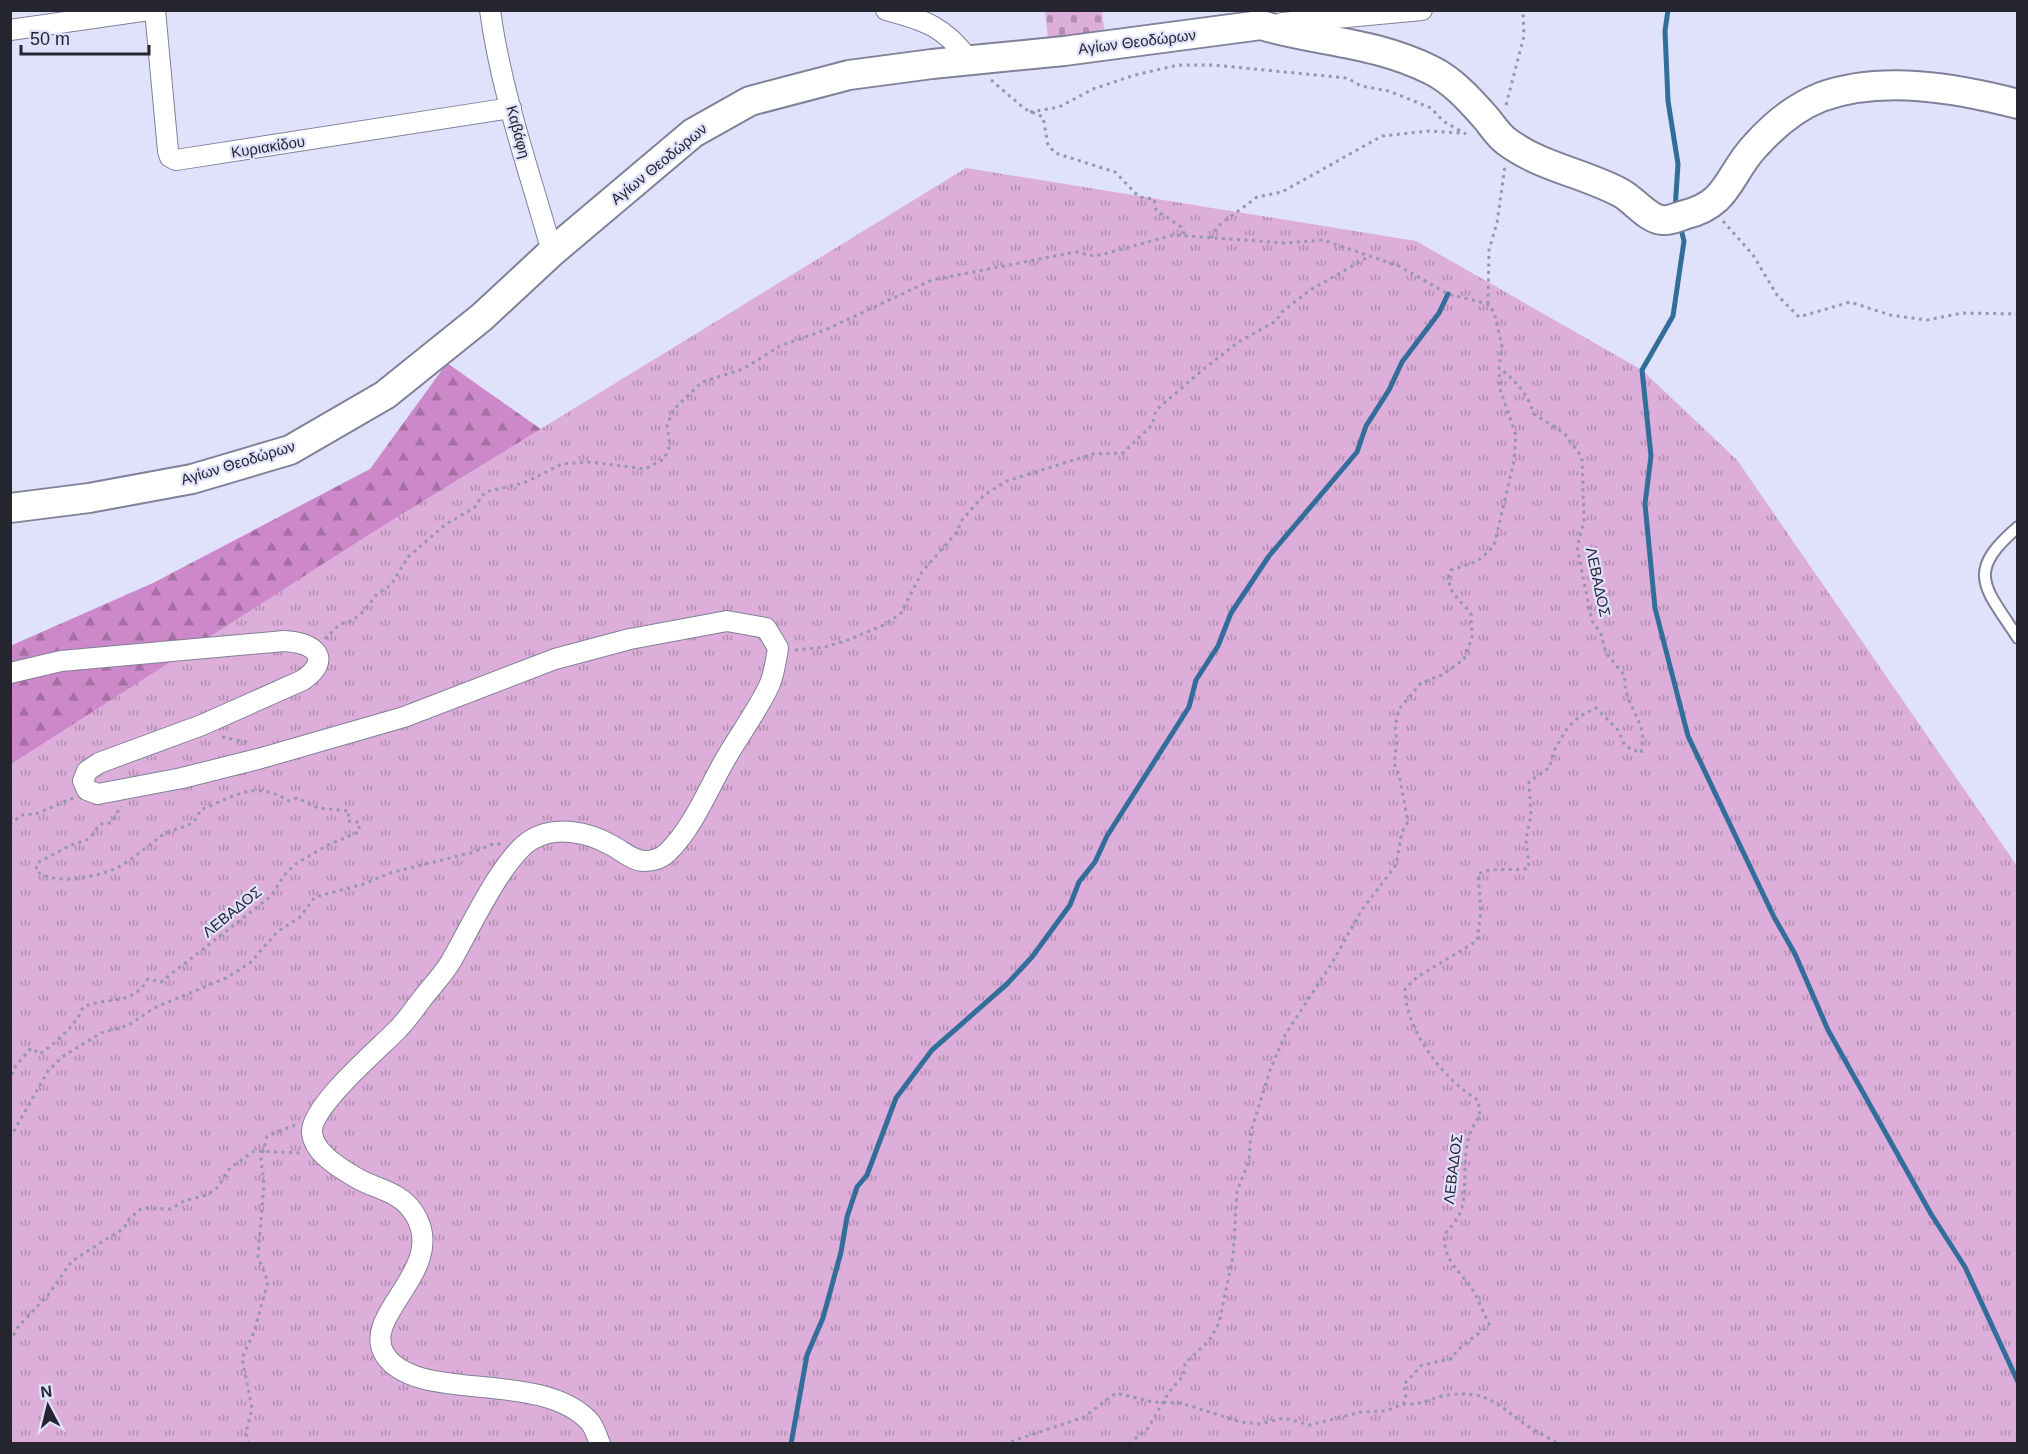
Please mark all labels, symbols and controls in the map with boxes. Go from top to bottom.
scale bar [21,18,148,56]
street label: Αγίων Θεοδώρων [1077,26,1197,57]
text: 50 m [30,29,70,49]
street label: Καβάφη [503,104,534,160]
street label: Αγίων Θεοδώρων [607,120,710,207]
street label: Κυριακίδου [230,132,306,161]
street label: Αγίων Θεοδώρων [179,437,297,488]
street label: ΛΕΒΑΔΟΣ [1583,546,1614,618]
street label: ΛΕΒΑΔΟΣ [199,883,265,940]
street label: ΛΕΒΑΔΟΣ [1440,1133,1465,1205]
north arrow [18,1376,78,1436]
text: N [39,1382,53,1401]

